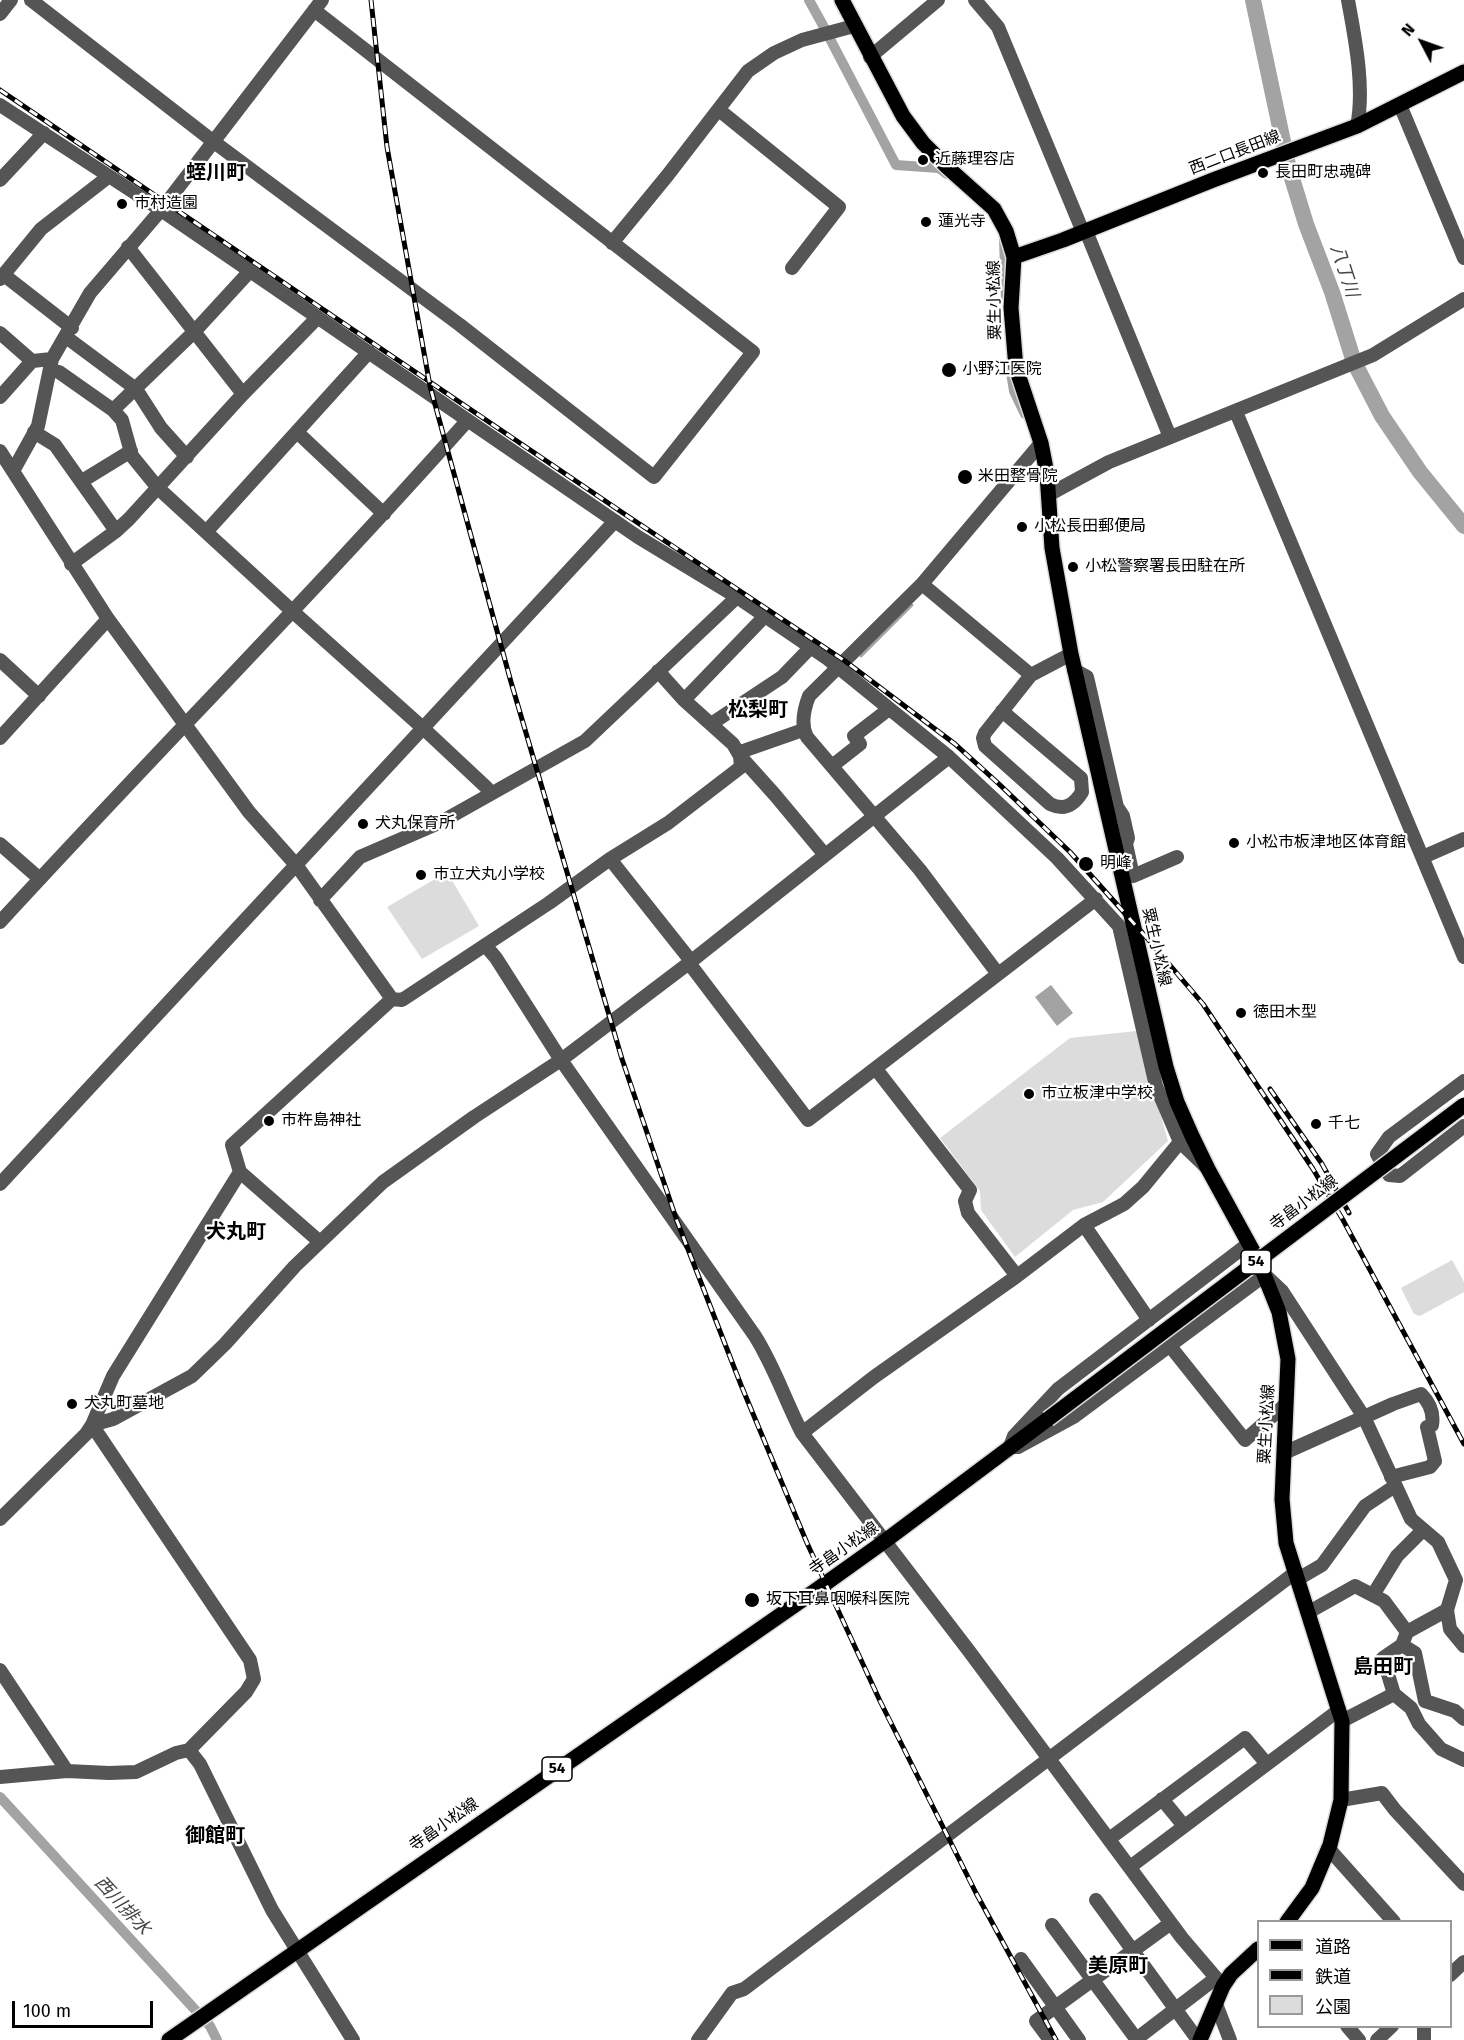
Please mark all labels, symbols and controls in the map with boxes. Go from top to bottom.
north arrow [1392,12,1452,72]
text: N [1397,20,1419,40]
street label: 西二口長田線 [1187,127,1283,179]
place label: 近藤理容店 [935,150,1015,170]
marker: 近藤理容店 [916,153,930,167]
district label: 蛭川町 [186,161,246,185]
place label: 長田町忠魂碑 [1275,163,1371,183]
marker: 長田町忠魂碑 [1256,166,1270,180]
place label: 市村造園 [134,194,198,214]
marker: 市村造園 [115,197,129,211]
place label: 蓮光寺 [938,212,986,232]
marker: 蓮光寺 [919,215,933,229]
water label: 八丁川 [1325,242,1363,300]
street label: 粟生小松線 [985,260,1005,340]
place label: 小野江医院 [962,360,1042,380]
marker: 小野江医院 [940,361,958,379]
place label: 米田整骨院 [978,467,1058,487]
marker: 米田整骨院 [956,468,974,486]
place label: 小松長田郵便局 [1034,517,1146,537]
marker: 小松長田郵便局 [1015,520,1029,534]
place label: 小松警察署長田駐在所 [1085,557,1245,577]
marker: 小松警察署長田駐在所 [1066,560,1080,574]
district label: 松梨町 [728,698,788,722]
place label: 犬丸保育所 [375,814,455,834]
marker: 犬丸保育所 [356,817,370,831]
place label: 小松市板津地区体育館 [1246,833,1406,853]
marker: 小松市板津地区体育館 [1227,836,1241,850]
place label: 明峰 [1100,854,1132,874]
marker: 明峰 [1077,855,1095,873]
place label: 市立犬丸小学校 [433,865,545,885]
marker: 市立犬丸小学校 [414,868,428,882]
street label: 粟生小松線 [1138,906,1174,988]
place label: 徳田木型 [1253,1003,1317,1023]
marker: 徳田木型 [1234,1006,1248,1020]
place label: 市立板津中学校 [1041,1084,1153,1104]
marker: 市立板津中学校 [1022,1087,1036,1101]
place label: 市杵島神社 [281,1111,361,1131]
marker: 市杵島神社 [262,1114,276,1128]
place label: 千七 [1328,1114,1360,1134]
marker: 千七 [1309,1117,1323,1131]
street label: 寺畠小松線 [1266,1171,1342,1235]
district label: 犬丸町 [206,1220,266,1244]
road number: 54 [1241,1250,1271,1274]
street label: 粟生小松線 [1255,1384,1279,1464]
place label: 犬丸町墓地 [84,1394,164,1414]
marker: 犬丸町墓地 [65,1397,79,1411]
street label: 寺畠小松線 [806,1518,882,1580]
place label: 坂下耳鼻咽喉科医院 [766,1590,910,1610]
marker: 坂下耳鼻咽喉科医院 [743,1591,761,1609]
district label: 島田町 [1353,1655,1413,1679]
road number: 54 [542,1757,572,1781]
street label: 寺畠小松線 [406,1794,482,1856]
district label: 御館町 [185,1824,245,1848]
water label: 西川排水 [90,1872,154,1940]
legend [1257,1920,1452,2028]
text: 道路 [1315,1936,1351,1958]
district label: 美原町 [1088,1954,1148,1978]
text: 鉄道 [1315,1966,1351,1988]
scale bar [15,1989,156,2027]
text: 公園 [1315,1996,1351,2018]
text: 100 m [23,2000,71,2022]

